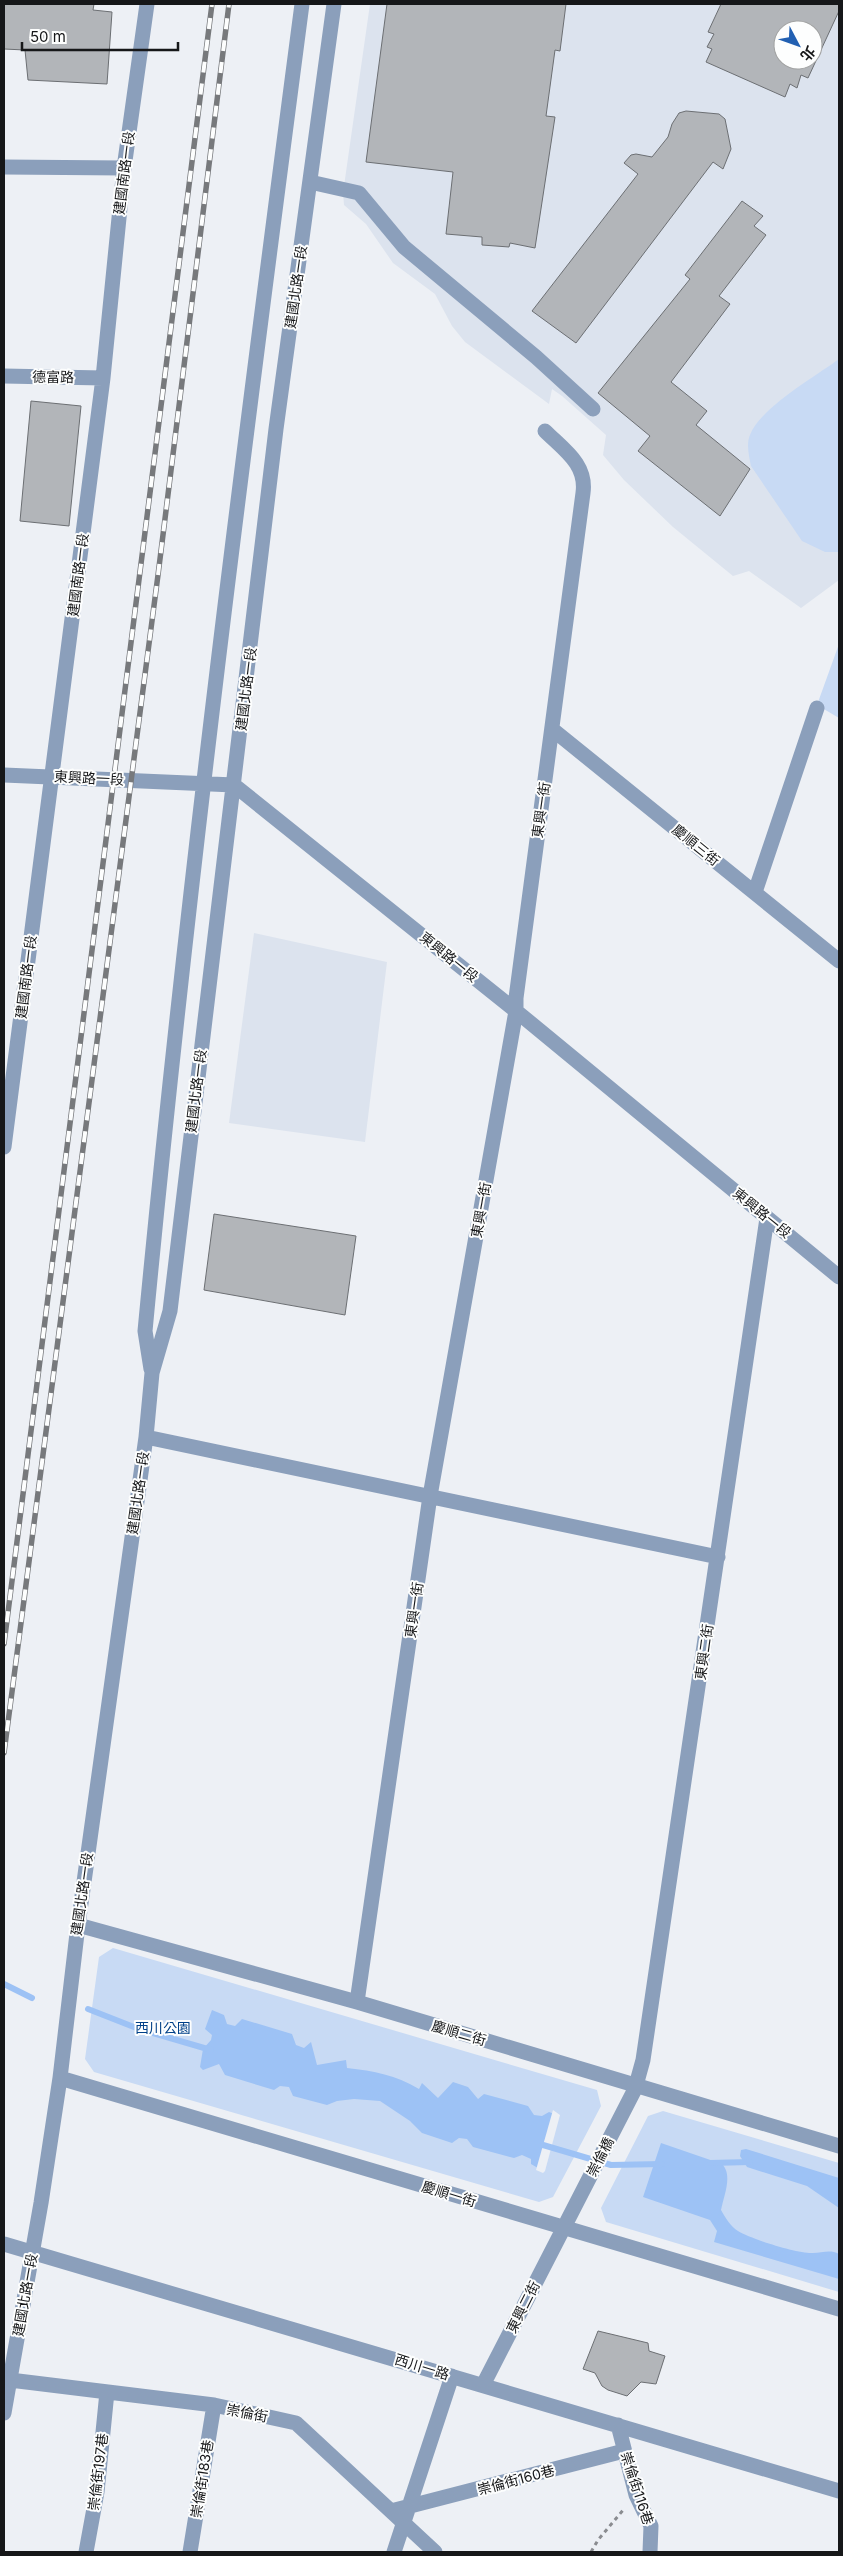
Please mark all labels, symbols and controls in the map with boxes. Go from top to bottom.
scale bar [22,20,179,52]
north arrow [773,20,823,70]
text: 50 m [30,27,66,46]
text: 北 [797,43,819,65]
street label: 建國南路一段 [110,130,137,216]
street label: 建國北路一段 [281,244,310,330]
street label: 德富路 [32,368,74,385]
street label: 建國南路一段 [64,532,91,618]
street label: 建國北路一段 [232,646,259,732]
street label: 東興路一段 [54,767,124,788]
street label: 東興一街 [528,781,553,839]
street label: 慶順三街 [669,820,723,869]
street label: 東興路一段 [417,928,482,985]
street label: 建國南路一段 [12,934,39,1020]
street label: 建國北路一段 [182,1048,209,1134]
street label: 東興一街 [467,1181,494,1239]
street label: 東興路一段 [730,1184,795,1241]
street label: 建國北路一段 [123,1450,152,1536]
street label: 東興一街 [401,1581,426,1639]
street label: 東興二街 [691,1623,716,1681]
street label: 建國北路一段 [67,1851,96,1937]
street label: 慶順二街 [430,2017,488,2048]
park label: 西川公園 [135,2019,191,2036]
street label: 崇倫橋 [582,2134,617,2179]
street label: 慶順一街 [420,2177,478,2210]
street label: 建國北路一段 [9,2252,40,2338]
street label: 東興二街 [502,2278,543,2336]
street label: 西川一路 [393,2350,451,2383]
street label: 崇倫街 [225,2400,269,2425]
street label: 崇倫街197巷 [84,2432,111,2512]
street label: 崇倫街183巷 [187,2439,216,2519]
street label: 崇倫街116巷 [618,2449,657,2527]
street label: 崇倫街160巷 [475,2461,556,2498]

